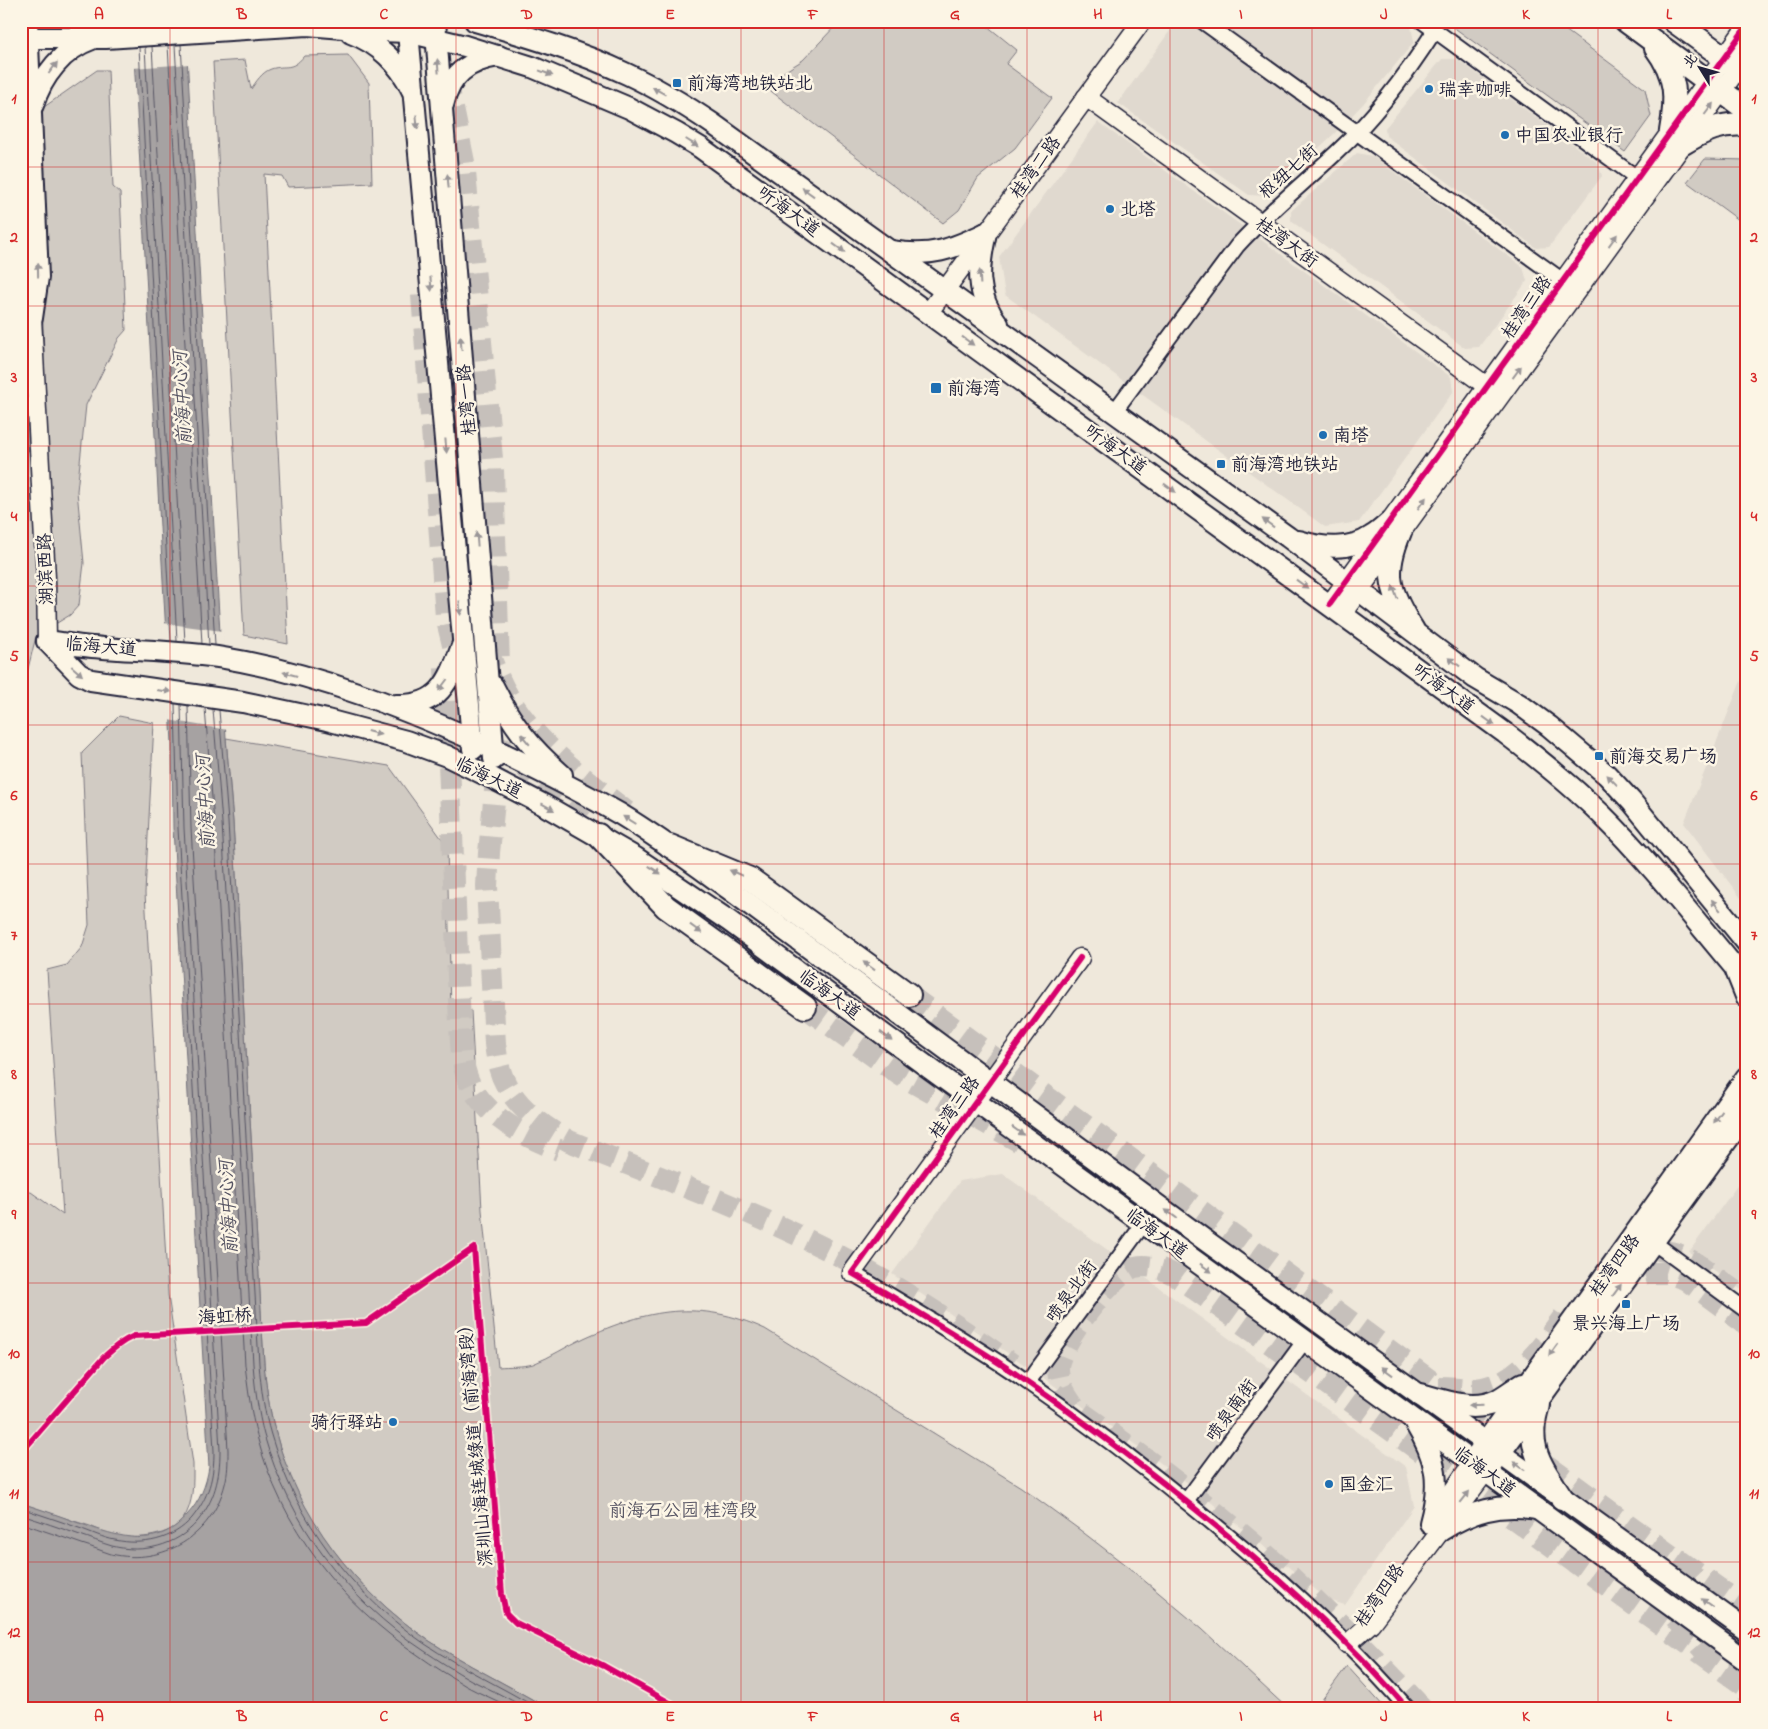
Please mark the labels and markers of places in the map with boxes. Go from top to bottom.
place label: 前海湾地铁站北 [687,72,813,98]
marker: 前海湾地铁站北 [671,77,683,89]
place label: 瑞幸咖啡 [1439,78,1511,104]
marker: 瑞幸咖啡 [1423,83,1435,95]
place label: 中国农业银行 [1515,124,1623,150]
marker: 中国农业银行 [1499,129,1511,141]
place label: 北塔 [1120,198,1156,224]
marker: 北塔 [1104,203,1116,215]
place label: 前海湾 [947,377,1001,403]
marker: 前海湾 [929,381,943,395]
place label: 南塔 [1333,424,1369,450]
marker: 南塔 [1317,429,1329,441]
place label: 前海湾地铁站 [1231,453,1339,479]
marker: 前海湾地铁站 [1215,458,1227,470]
place label: 前海交易广场 [1609,745,1717,771]
marker: 前海交易广场 [1593,750,1605,762]
marker: 景兴海上广场 [1620,1298,1632,1310]
place label: 景兴海上广场 [1572,1312,1680,1338]
place label: 骑行驿站 [311,1411,383,1437]
marker: 骑行驿站 [387,1416,399,1428]
place label: 国金汇 [1339,1473,1393,1499]
marker: 国金汇 [1323,1478,1335,1490]

